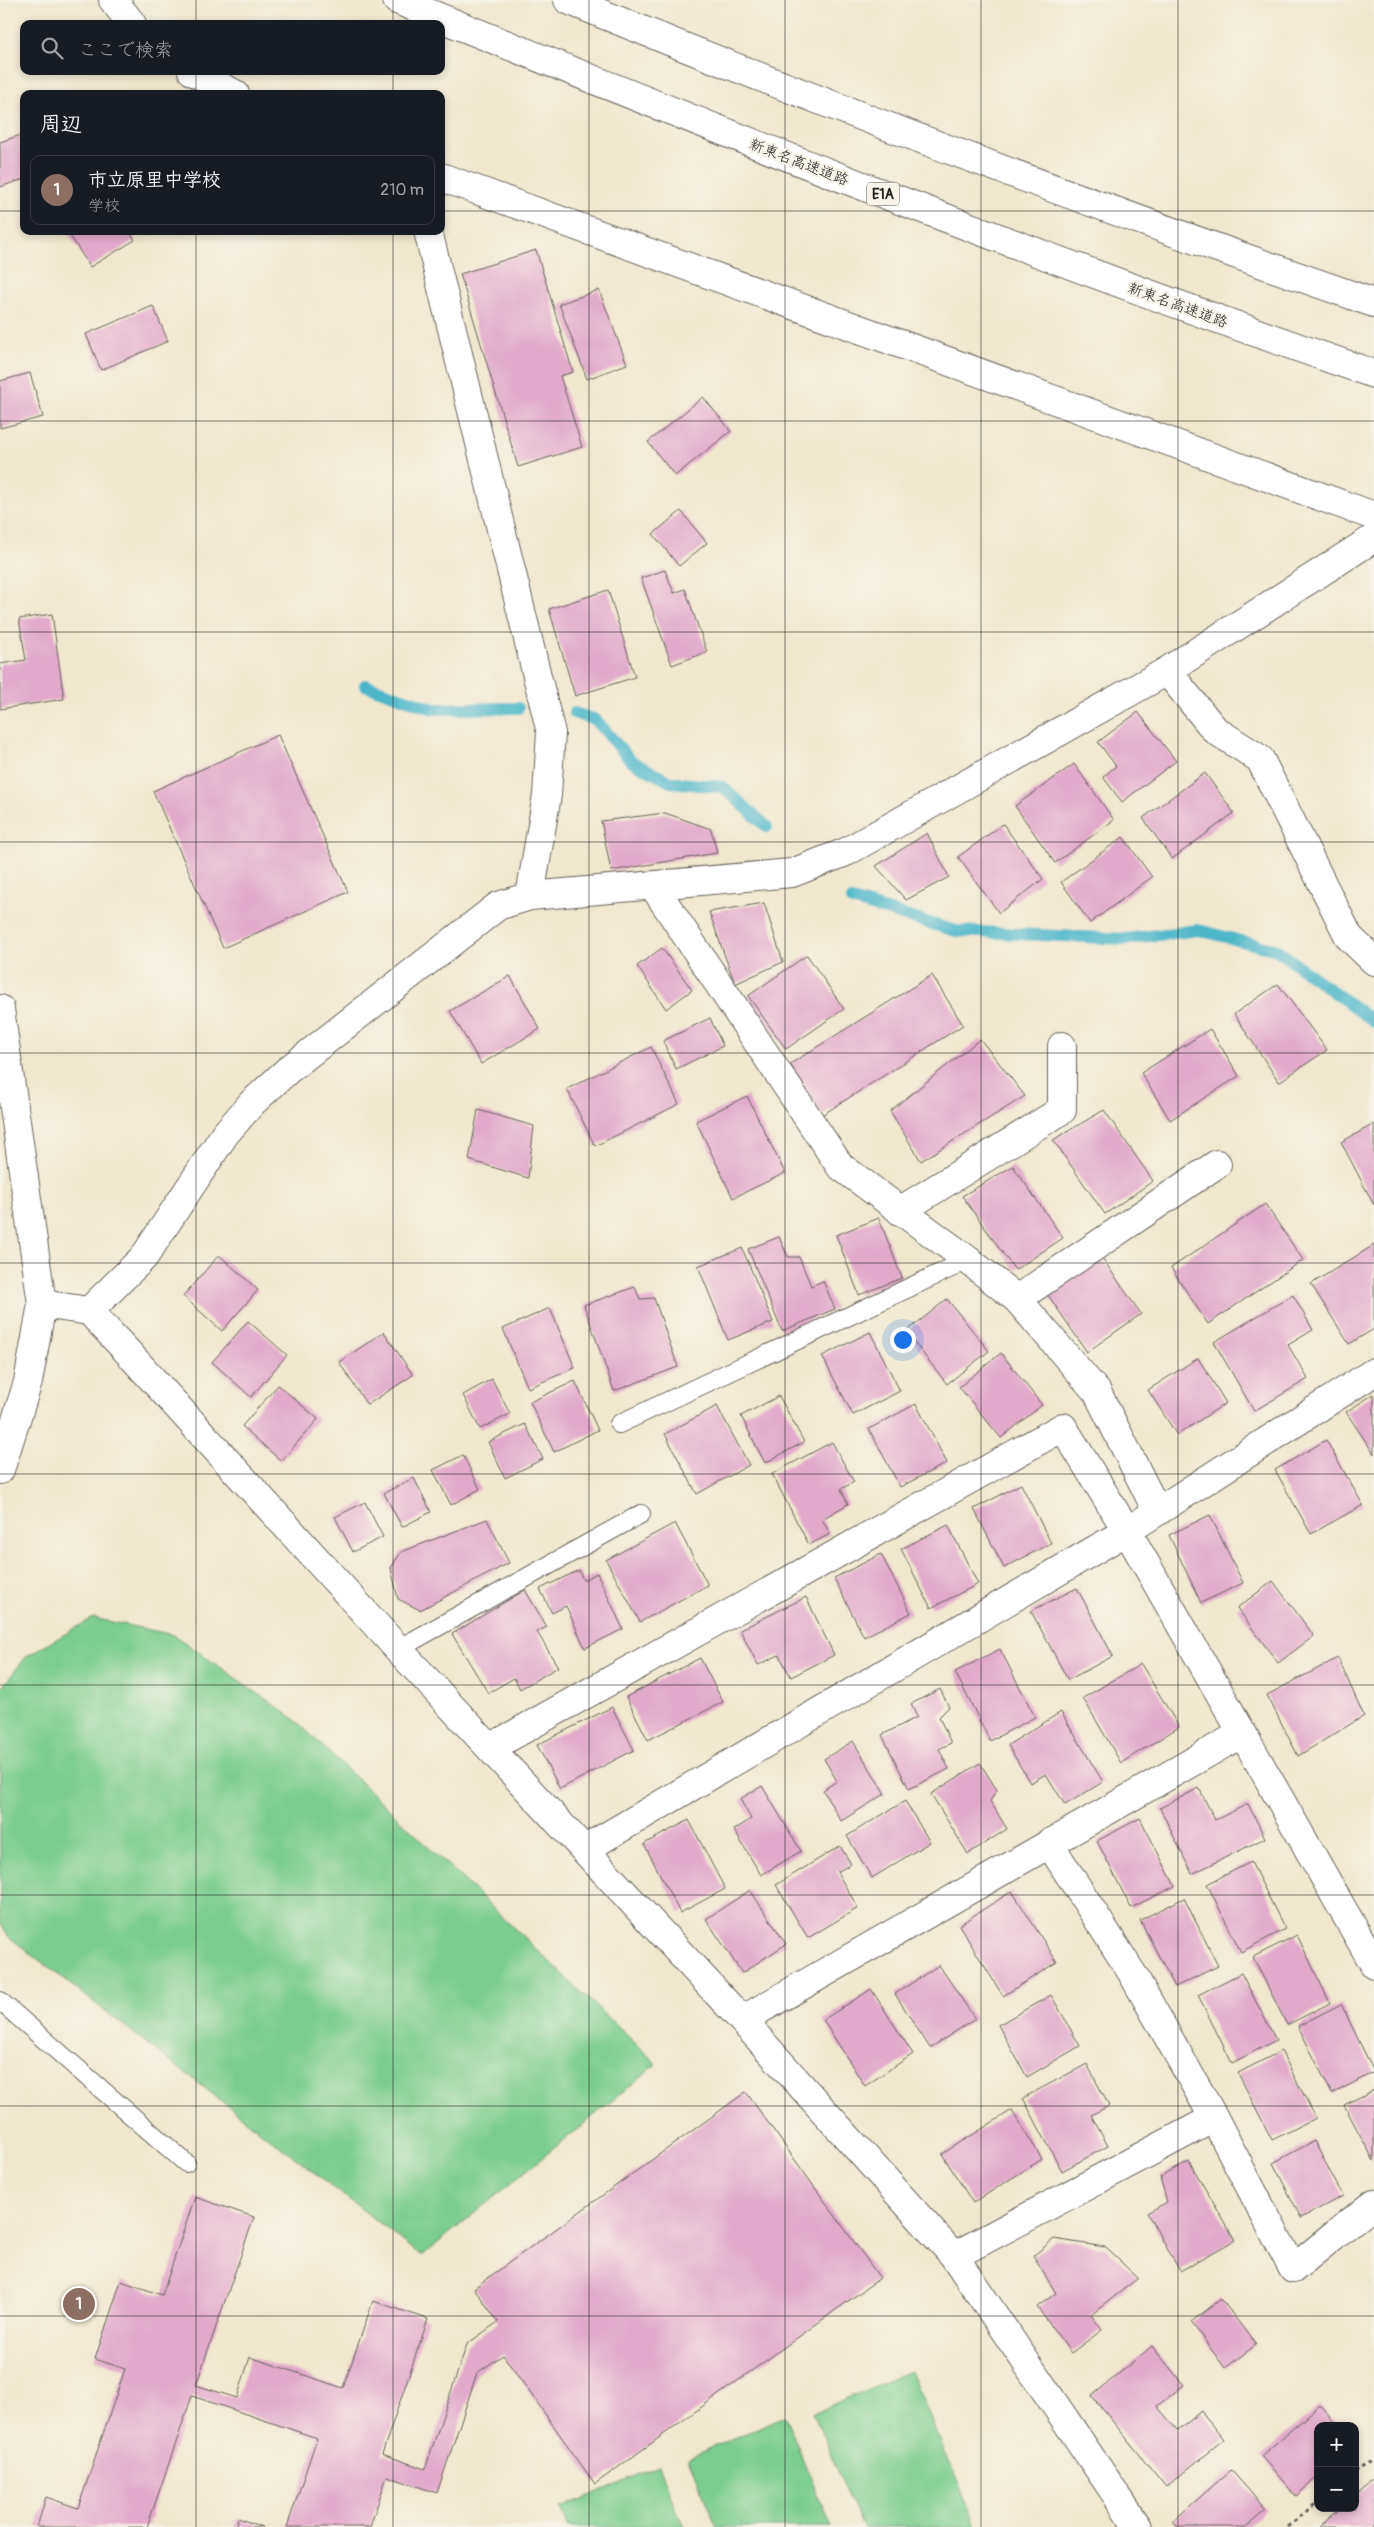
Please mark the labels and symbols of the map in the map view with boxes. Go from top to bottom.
street label: 新東名高速道路 [746,135,851,190]
road number: E1A [867,182,899,205]
street label: 新東名高速道路 [1125,279,1230,332]
your location [890,1327,916,1353]
pin: 1 [63,2285,95,2323]

